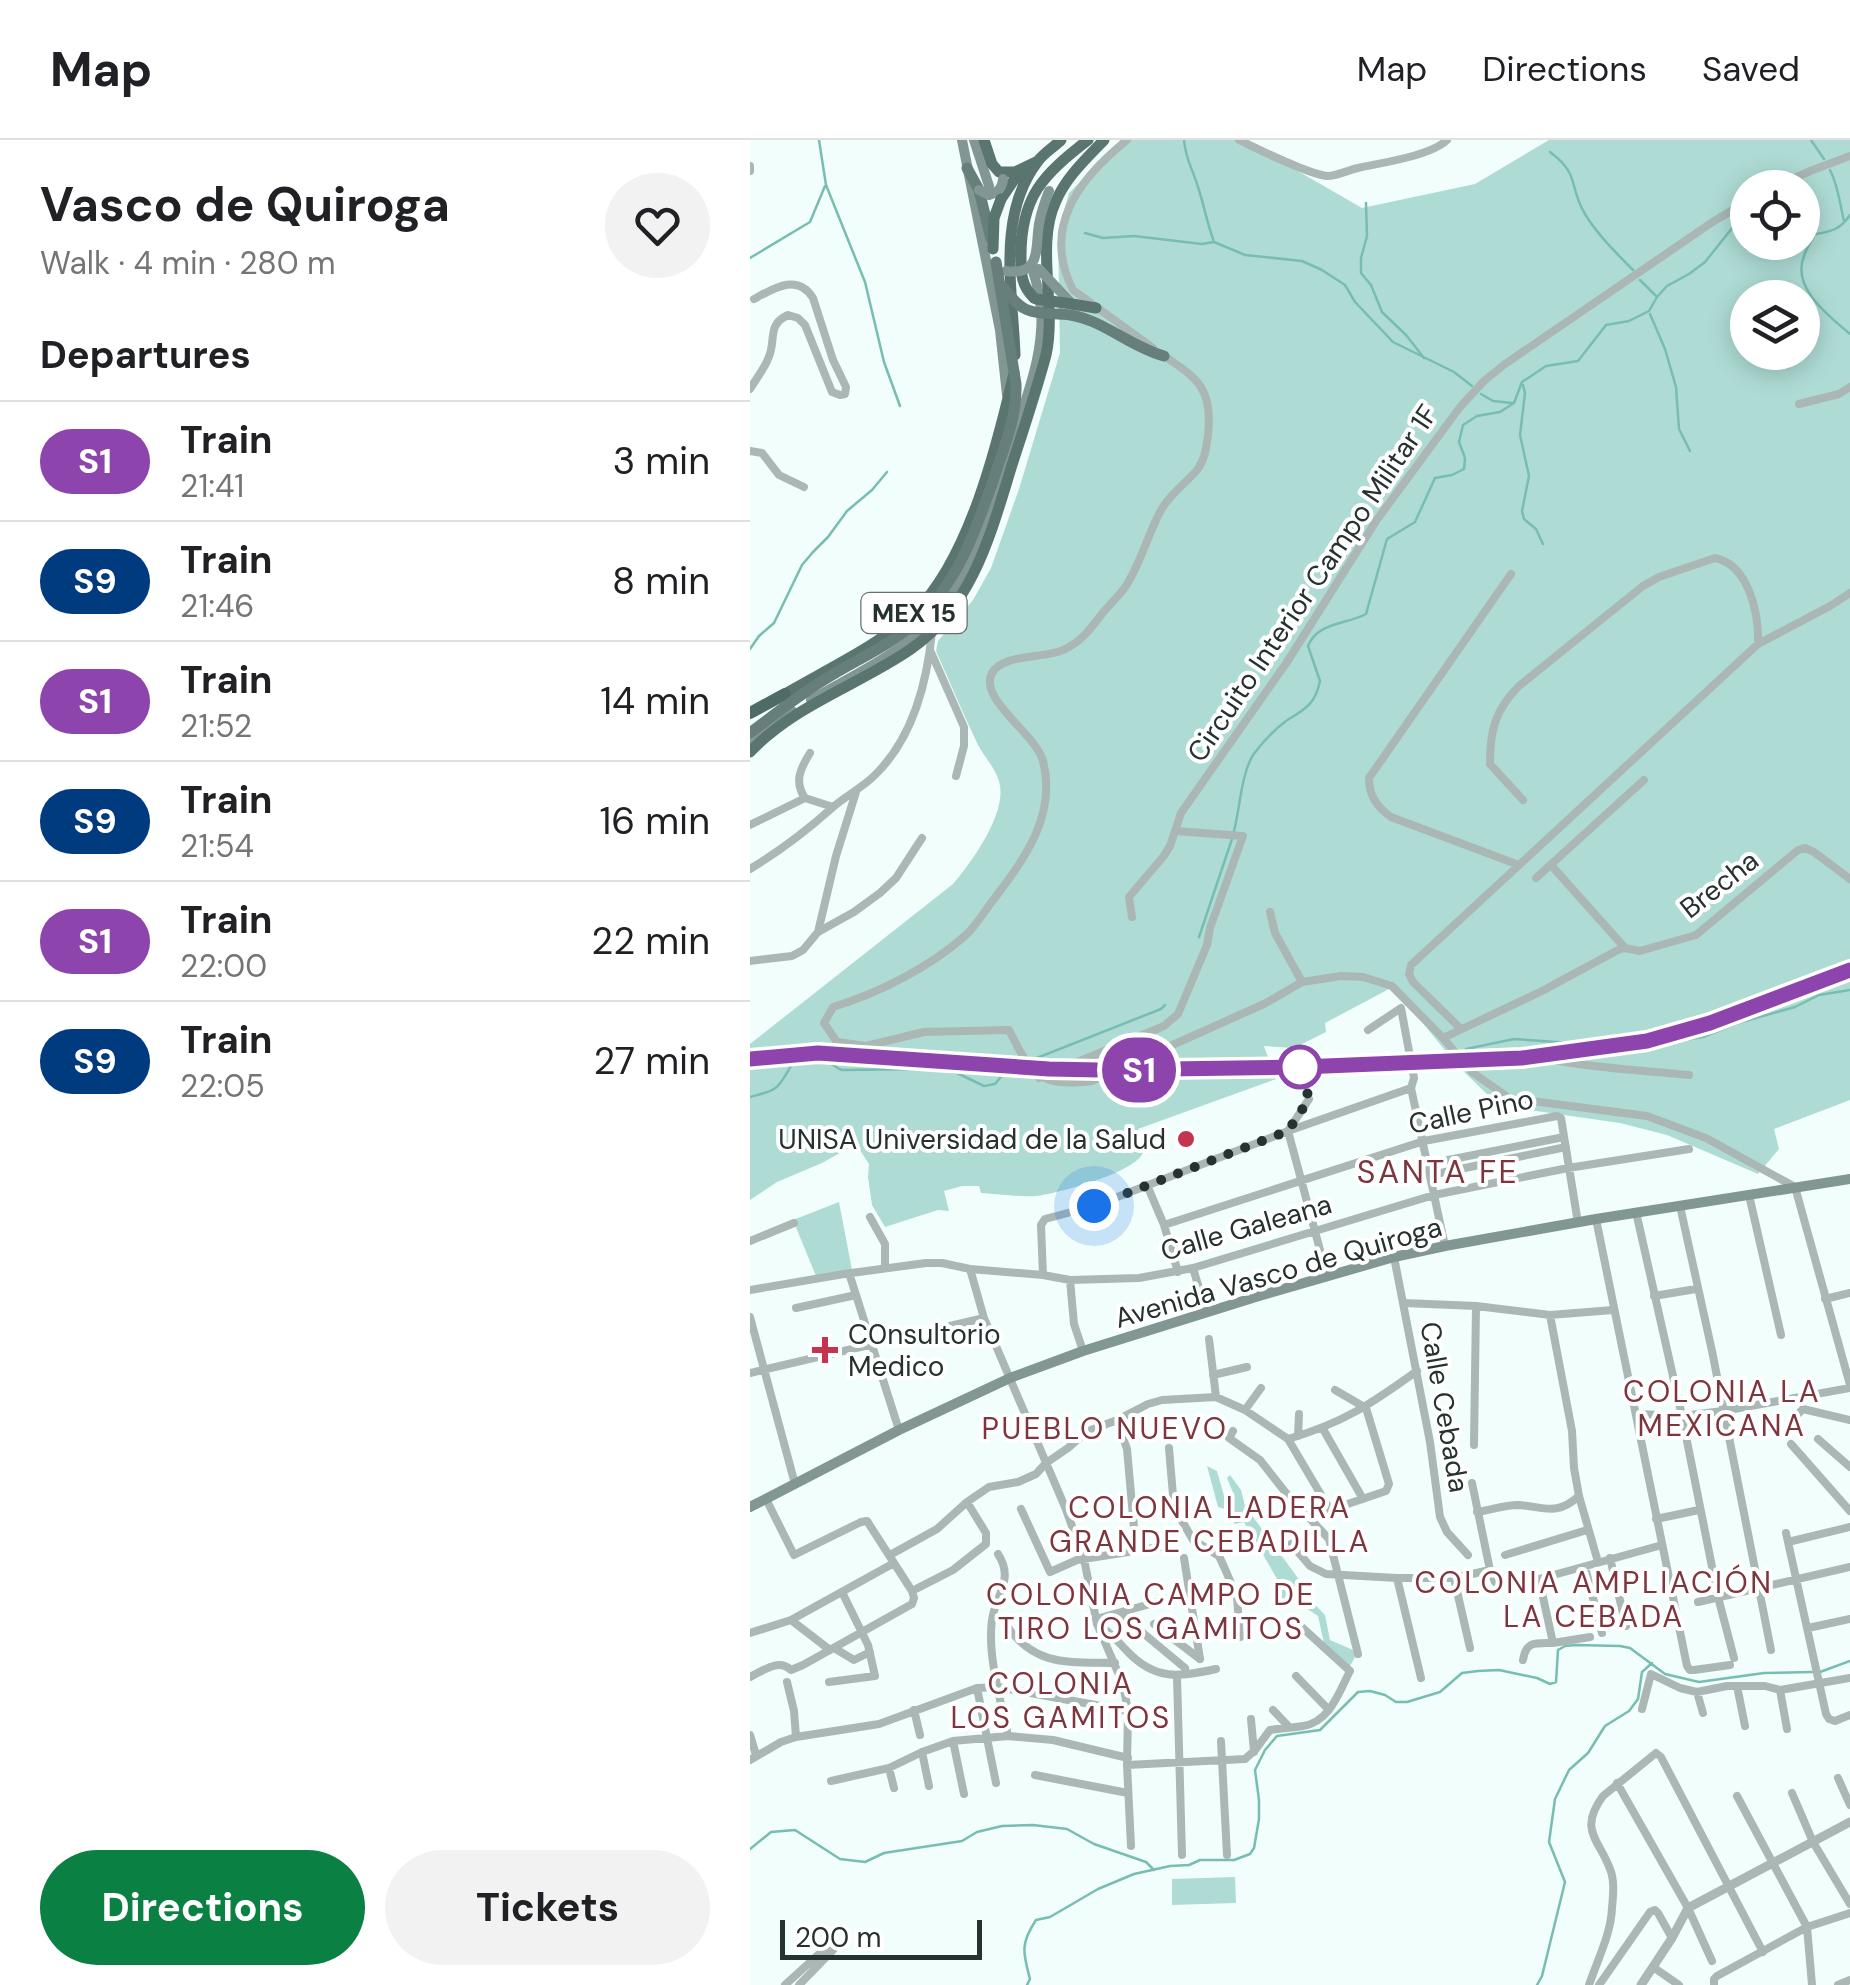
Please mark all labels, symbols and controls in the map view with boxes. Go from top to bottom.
text: Map [50,38,152,101]
text: Map [1357,46,1427,92]
text: Directions [1482,46,1647,92]
text: Saved [1702,46,1800,92]
map controls [1730,170,1820,370]
button: locate [1730,170,1820,260]
text: Vasco de Quiroga [40,173,450,236]
button: heart [605,173,710,278]
text: Walk · 4 min · 280 m [40,242,336,284]
button: layers [1730,280,1820,370]
text: Departures [40,330,251,380]
street label: Circuito Interior Campo Militar 1F [1179,397,1446,769]
text: Train [180,415,273,465]
text: 3 min [613,436,710,486]
text: S1 [78,438,112,484]
text: 21:41 [180,465,244,507]
text: Train [180,535,273,585]
text: 8 min [612,556,710,606]
text: S9 [73,558,117,604]
text: 21:46 [180,585,254,627]
road number: MEX 15 [861,593,966,633]
text: Train [180,655,273,705]
text: 14 min [600,676,710,726]
text: S1 [78,678,112,724]
text: 21:52 [180,705,252,747]
text: Train [180,775,273,825]
text: 16 min [599,796,710,846]
text: S9 [73,798,117,844]
text: 21:54 [180,825,254,867]
street label: Brecha [1672,842,1766,927]
text: Train [180,895,273,945]
text: 22 min [591,916,710,966]
text: S1 [78,918,112,964]
text: 22:00 [180,945,267,987]
text: Train [180,1015,273,1065]
text: 27 min [594,1036,710,1086]
text: S9 [73,1038,117,1084]
line badge: S1 [1094,1038,1184,1102]
unlabelled marker [1279,1046,1321,1088]
text: S1 [1122,1047,1156,1093]
text: 22:05 [180,1065,265,1107]
street label: Calle Pino [1405,1080,1537,1143]
place label: UNISA Universidad de la Salud [778,1121,1166,1158]
marker: UNISA Universidad de la Salud [1175,1128,1197,1150]
district label: SANTA FE [1357,1151,1519,1193]
your location [1069,1181,1119,1231]
street label: Calle Galeana [1156,1185,1336,1270]
street label: Avenida Vasco de Quiroga [1110,1208,1446,1337]
place label: C0nsultorio Medico [848,1316,1001,1385]
street label: Calle Cebada [1411,1319,1478,1495]
marker: C0nsultorio Medico [812,1337,838,1363]
district label: COLONIA LA MEXICANA [1623,1372,1821,1445]
district label: PUEBLO NUEVO [982,1409,1228,1448]
district label: COLONIA LADERA GRANDE CEBADILLA [1049,1488,1371,1561]
district label: COLONIA AMPLIACIÓN LA CEBADA [1414,1563,1774,1636]
district label: COLONIA CAMPO DE TIRO LOS GAMITOS [986,1575,1316,1648]
district label: COLONIA LOS GAMITOS [950,1664,1172,1737]
button: Directions [40,1850,365,1965]
button: Tickets [385,1850,710,1965]
scale bar [780,1915,982,1960]
text: 200 m [795,1919,882,1956]

